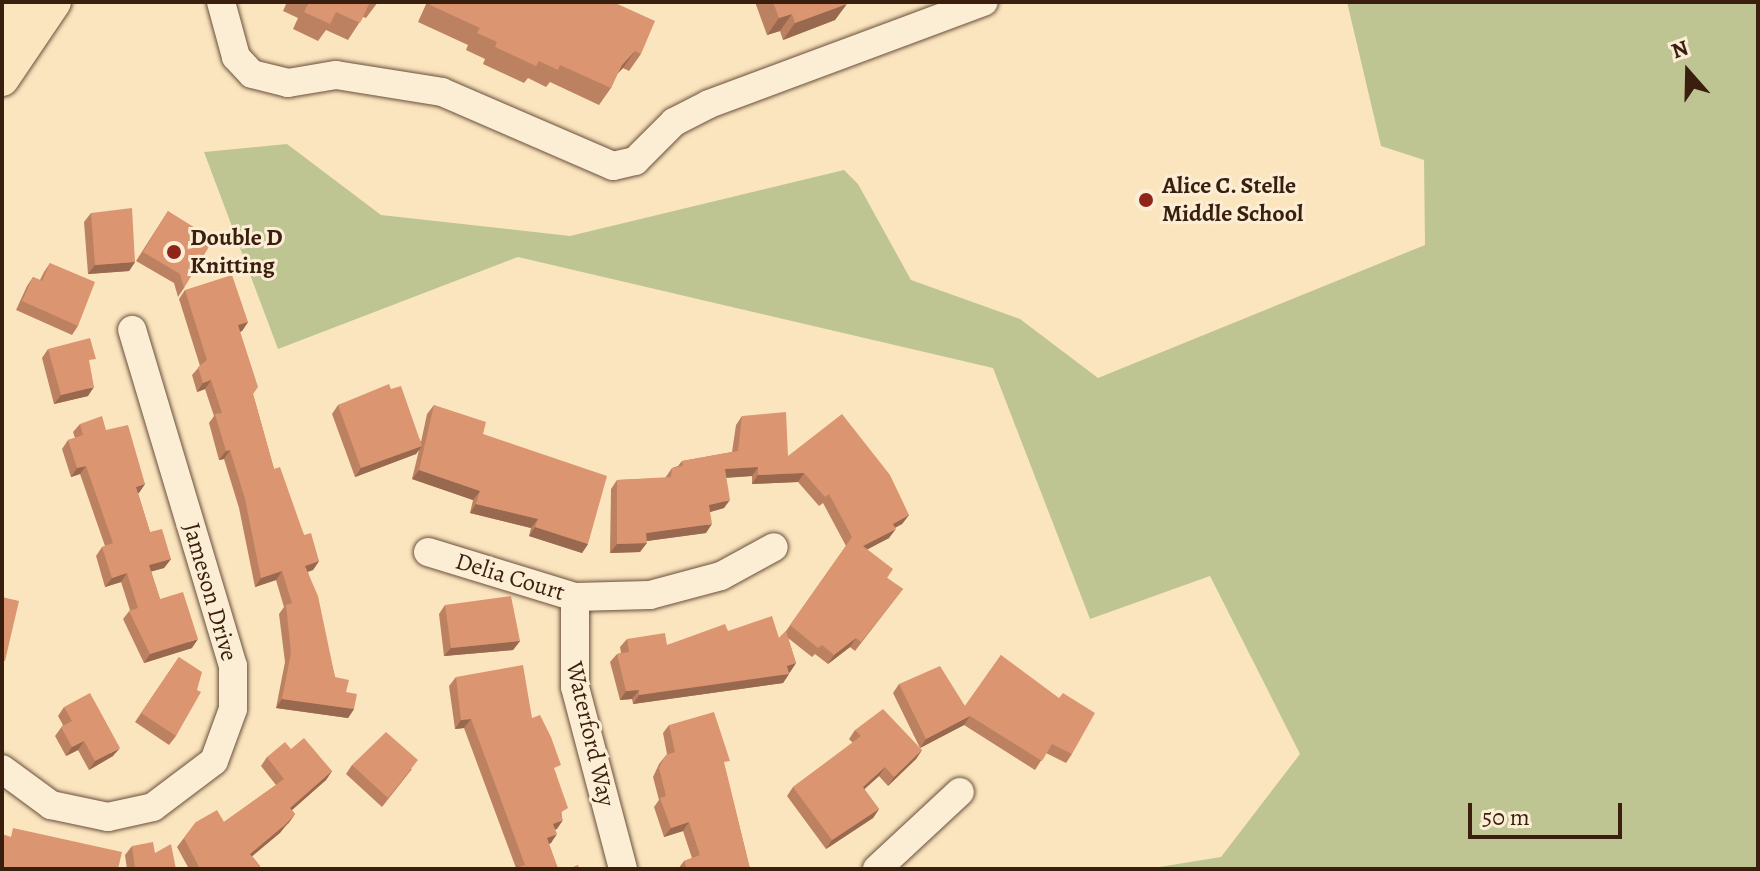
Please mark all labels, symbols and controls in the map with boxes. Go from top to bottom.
north arrow [1648,32,1728,112]
text: N [1667,33,1692,66]
place label: Alice C. Stelle Middle School [1162,172,1303,228]
marker: Alice C. Stelle Middle School [1137,191,1155,209]
place label: Double D Knitting [190,224,283,280]
marker: Double D Knitting [165,243,183,261]
street label: Jameson Drive [177,520,243,664]
street label: Delia Court [452,547,568,607]
street label: Waterford Way [559,659,621,809]
scale bar [1472,787,1626,837]
text: 50 m [1482,801,1530,833]

